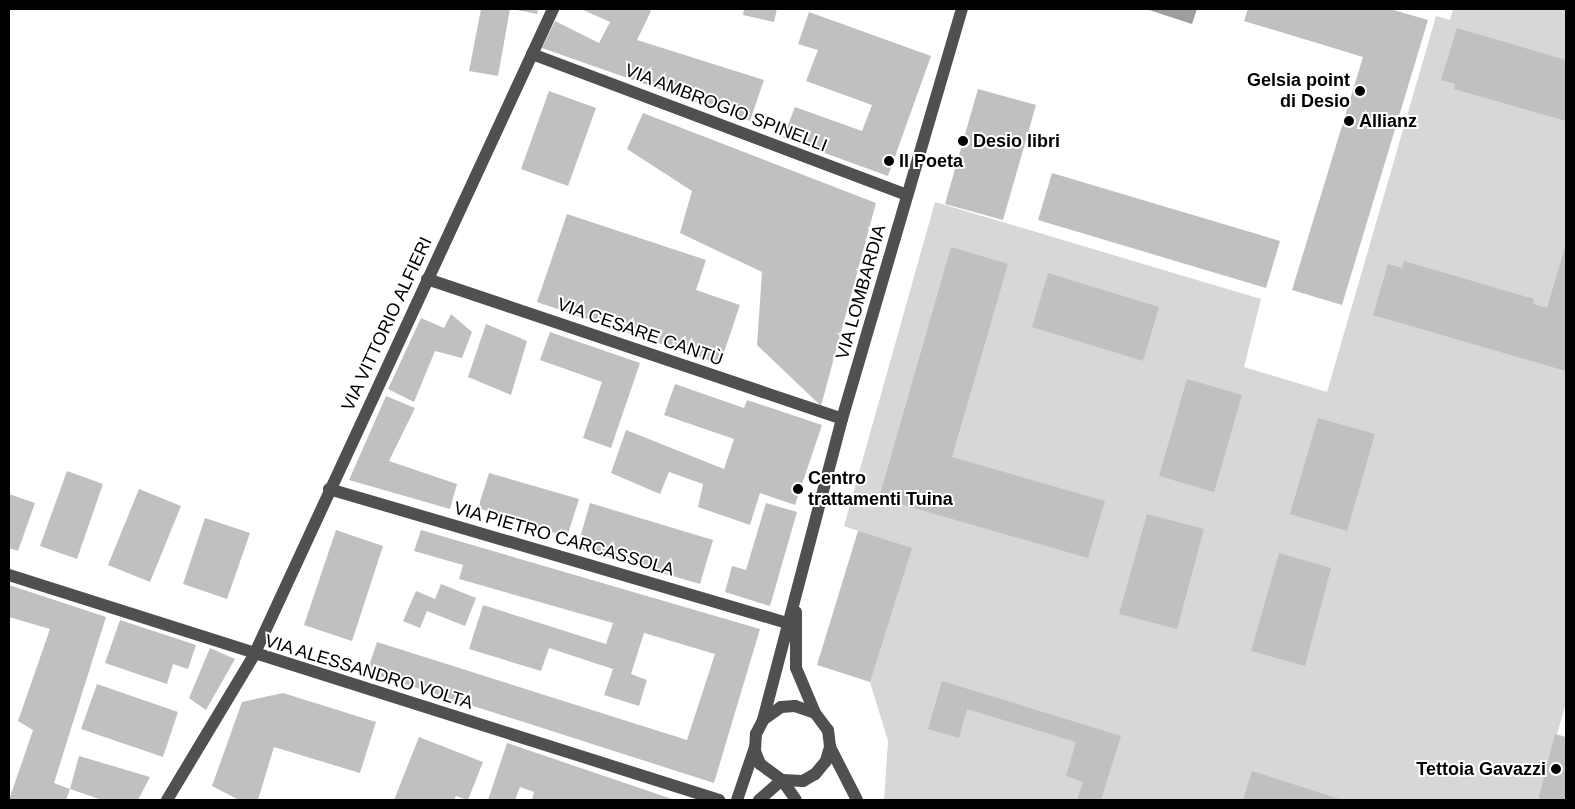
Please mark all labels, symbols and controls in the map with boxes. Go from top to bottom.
street label: VIA AMBROGIO SPINELLI [621,59,831,157]
place label: Gelsia point di Desio [1247,70,1350,112]
marker: Gelsia point di Desio [1354,85,1366,97]
place label: Allianz [1359,110,1417,132]
marker: Allianz [1343,115,1355,127]
place label: Desio libri [973,130,1060,152]
marker: Desio libri [957,135,969,147]
place label: Il Poeta [899,150,963,172]
marker: Il Poeta [883,155,895,167]
street label: VIA LOMBARDIA [831,222,891,362]
street label: VIA VITTORIO ALFIERI [337,233,437,415]
street label: VIA CESARE CANTÙ [554,293,726,371]
place label: Centro trattamenti Tuina [808,468,953,510]
marker: Centro trattamenti Tuina [792,483,804,495]
street label: VIA PIETRO CARCASSOLA [451,497,677,581]
street label: VIA ALESSANDRO VOLTA [261,630,477,714]
place label: Tettoia Gavazzi [1416,758,1546,780]
marker: Tettoia Gavazzi [1550,763,1562,775]

